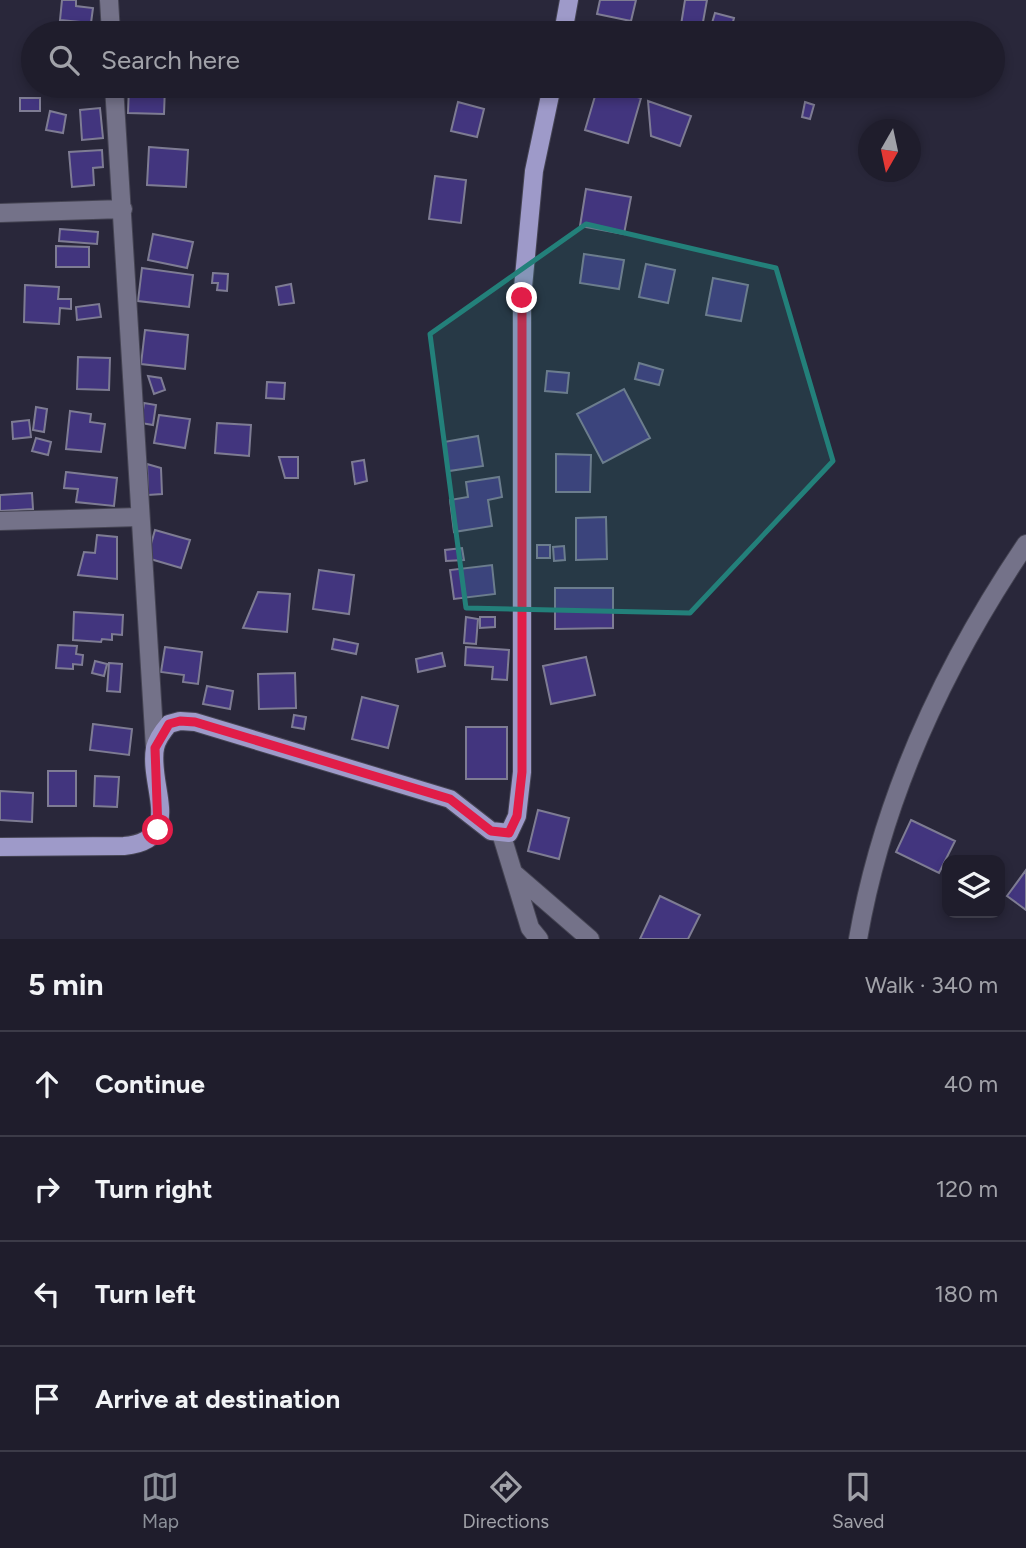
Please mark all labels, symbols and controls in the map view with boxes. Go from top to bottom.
search box [21,21,1005,98]
icon: search [45,41,83,79]
text: Search here [101,44,240,76]
north arrow [858,119,921,182]
route end [506,282,537,313]
route start [142,814,173,845]
map controls [942,855,1005,918]
button: layers [942,855,1005,918]
text: 5 min [28,966,104,1003]
text: Walk · 340 m [865,971,998,999]
icon: ahead [28,1065,66,1103]
text: Continue [95,1068,205,1100]
text: 40 m [944,1070,998,1098]
icon: right [28,1170,66,1208]
text: Turn right [95,1173,212,1205]
text: 120 m [936,1175,998,1203]
icon: left [28,1275,66,1313]
text: Turn left [95,1278,196,1310]
text: 180 m [934,1280,998,1308]
icon: arrive [28,1380,66,1418]
text: Arrive at destination [95,1383,340,1415]
tab: Map [141,1468,179,1533]
tab: Directions [462,1468,549,1533]
tab: Saved [832,1468,884,1533]

